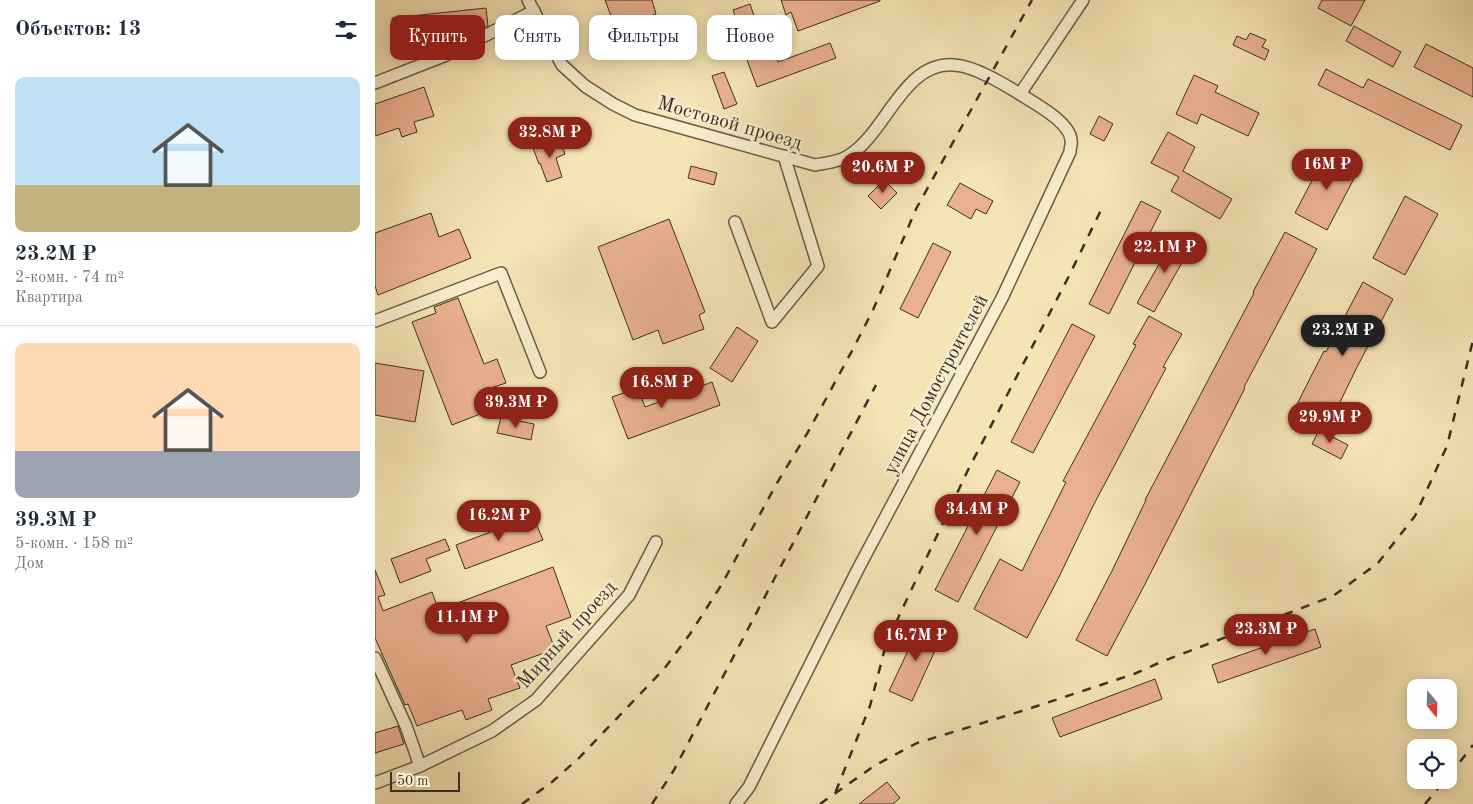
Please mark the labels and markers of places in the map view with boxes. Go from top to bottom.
pin: 32.8M ₽ [504,116,596,159]
pin: 16M ₽ [1292,148,1362,191]
pin: 20.6M ₽ [837,152,929,194]
pin: 22.1M ₽ [1119,232,1211,274]
pin: 23.2M ₽ [1297,314,1389,357]
pin: 16.8M ₽ [616,366,708,409]
pin: 39.3M ₽ [470,386,562,429]
pin: 29.9M ₽ [1284,402,1376,444]
pin: 34.4M ₽ [931,494,1023,536]
pin: 16.2M ₽ [453,500,545,542]
pin: 11.1M ₽ [421,602,513,644]
pin: 23.3M ₽ [1220,614,1312,656]
pin: 16.7M ₽ [870,620,962,662]

